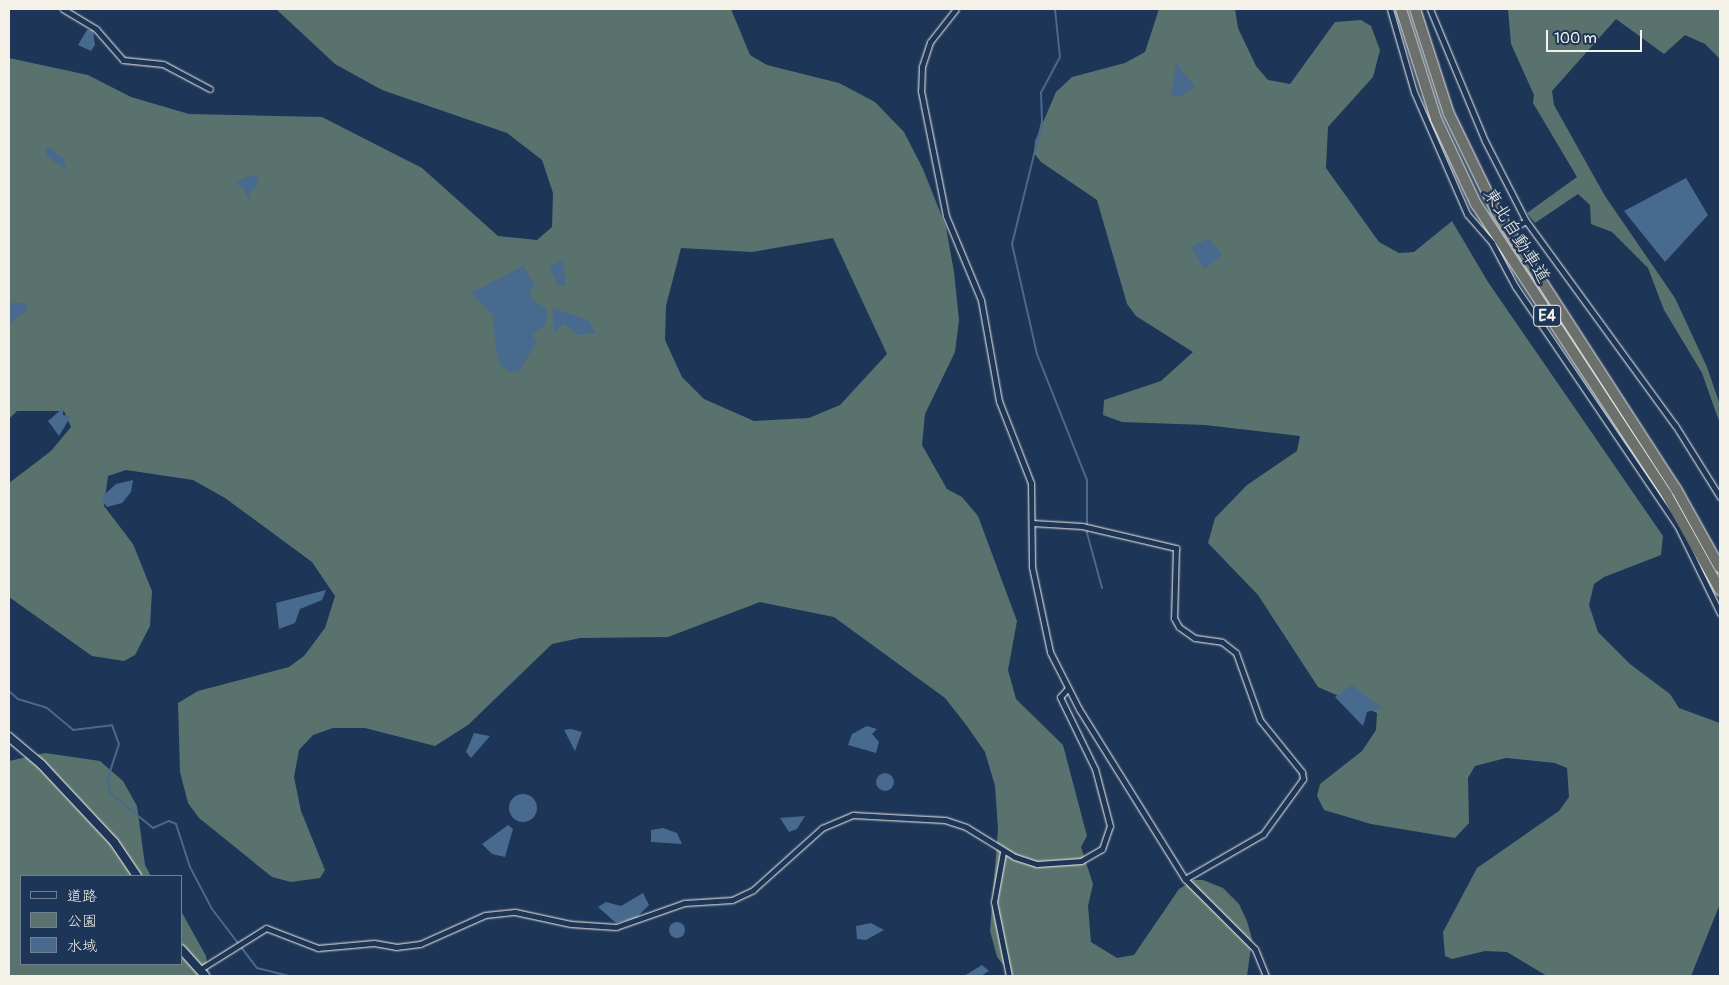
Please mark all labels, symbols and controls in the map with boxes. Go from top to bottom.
scale bar [1549,20,1645,52]
text: 100 m [1554,29,1597,48]
street label: 東北自動車道 [1478,184,1554,288]
road number: E4 [1532,302,1562,330]
legend [20,875,182,965]
text: 道路 [67,887,97,906]
text: 公園 [67,912,97,931]
text: 水域 [67,937,97,956]

